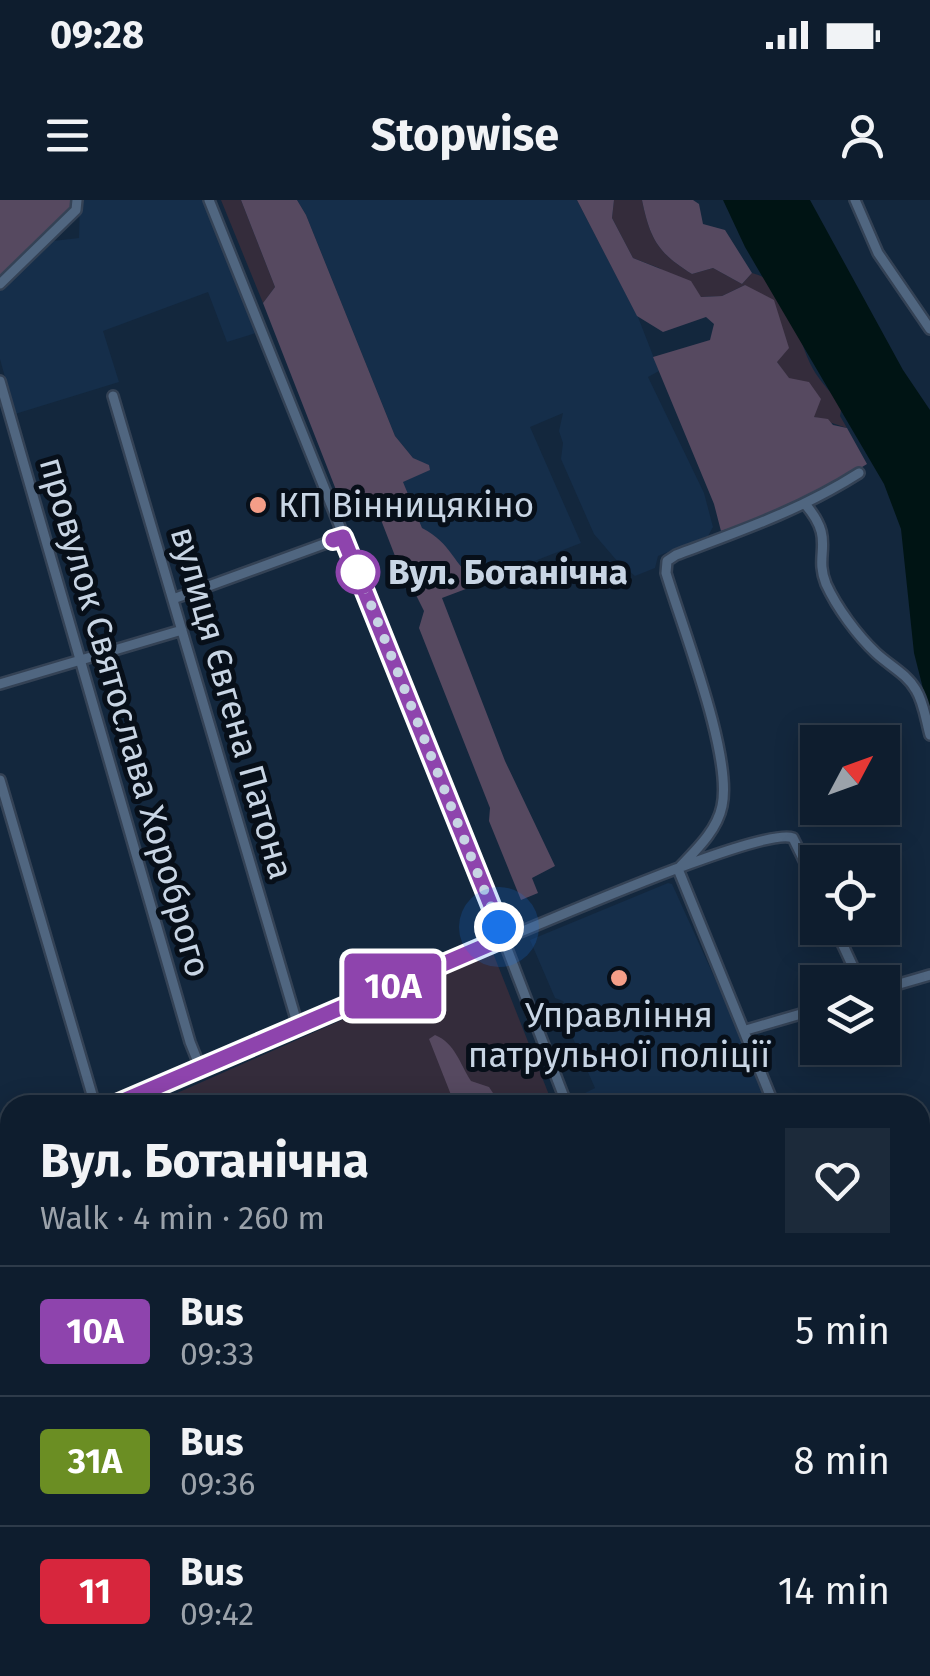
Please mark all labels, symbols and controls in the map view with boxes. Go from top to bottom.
text: 09:28 [50,12,144,58]
icon: menu [40,108,95,163]
text: Stopwise [371,108,559,162]
icon: person [835,108,890,163]
street label: провулок Святослава Хороброго [31,452,219,982]
place label: КП Вінницякіно [278,484,534,526]
marker: КП Вінницякіно [247,494,269,516]
street label: вулиця Євгена Патона [162,522,302,884]
marker: Вул. Ботанічна [337,551,379,593]
place label: Вул. Ботанічна [388,551,628,593]
north arrow [800,725,900,825]
map controls [800,725,900,1065]
button: locate [800,845,900,945]
your location [474,902,524,952]
line badge: 10А [336,954,450,1018]
text: 10А [364,965,422,1007]
button: layers [800,965,900,1065]
marker: Управління патрульної поліції [608,967,630,989]
place label: Управління патрульної поліції [468,994,771,1076]
button: heart [785,1128,890,1233]
text: Вул. Ботанічна [40,1132,369,1190]
text: Walk · 4 min · 260 m [40,1199,325,1237]
text: Bus [180,1289,244,1335]
text: 5 min [795,1308,890,1354]
text: 10А [66,1310,124,1352]
text: 09:33 [180,1335,254,1373]
text: Bus [180,1419,244,1465]
text: 8 min [793,1438,890,1484]
text: 31А [68,1440,122,1482]
text: 09:36 [180,1465,255,1503]
text: Bus [180,1549,244,1595]
text: 14 min [778,1568,890,1614]
text: 11 [79,1570,111,1612]
text: 09:42 [180,1595,254,1633]

